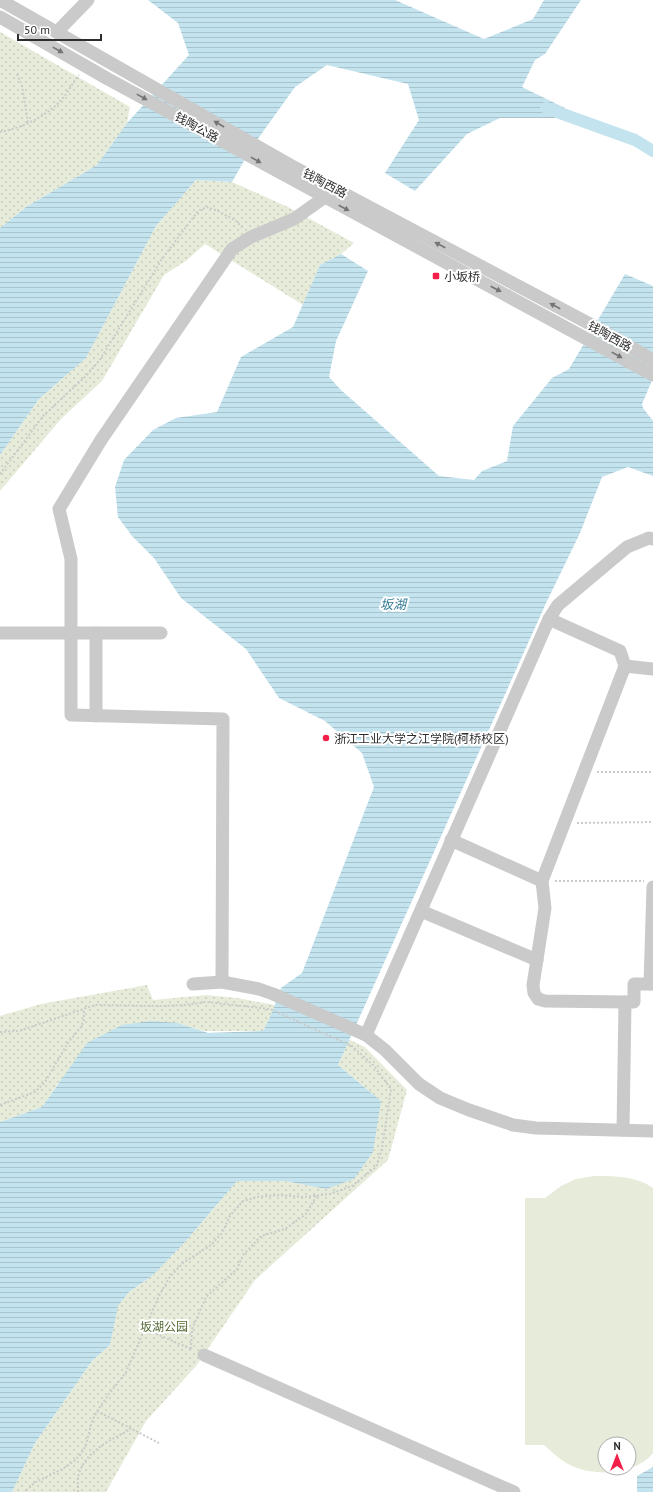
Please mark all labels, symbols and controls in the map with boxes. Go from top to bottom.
scale bar [18,16,101,42]
text: 50 m [24,22,50,37]
one-way arrow [52,47,64,54]
one-way arrow [137,94,148,101]
street label: 钱陶公路 [172,109,222,145]
one-way arrow [213,121,225,128]
one-way arrow [251,156,262,163]
street label: 钱陶西路 [300,165,350,201]
one-way arrow [339,204,350,211]
one-way arrow [435,242,446,248]
place label: 小坂桥 [444,269,480,284]
marker: 小坂桥 [431,271,441,281]
one-way arrow [490,286,502,293]
one-way arrow [549,303,561,309]
street label: 钱陶西路 [585,318,635,354]
one-way arrow [611,352,622,359]
water label: 坂湖 [380,596,408,613]
place label: 浙江工业大学之江学院(柯桥校区) [334,731,509,746]
marker: 浙江工业大学之江学院(柯桥校区) [321,733,331,743]
park label: 坂湖公园 [140,1319,188,1334]
north arrow [597,1436,637,1476]
text: N [613,1439,621,1453]

